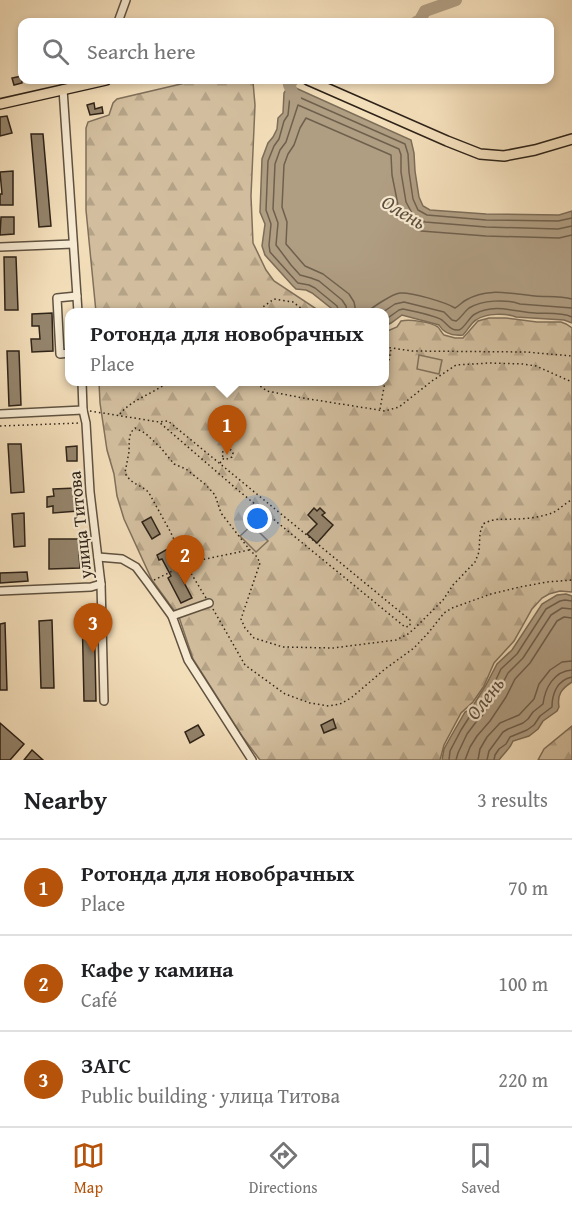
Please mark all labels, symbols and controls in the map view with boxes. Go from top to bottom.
search box [18,18,554,84]
icon: search [39,35,72,68]
text: Search here [87,35,196,67]
water label: Олень [376,187,432,236]
popup [65,308,389,386]
text: Ротонда для новобрачных [90,317,364,349]
text: Place [90,349,134,378]
pin: 1 [208,406,246,455]
street label: улица Титова [60,469,99,581]
your location [243,504,272,533]
pin: 2 [166,536,204,585]
pin: 3 [74,604,112,653]
water label: Олень [458,670,511,725]
text: Nearby [24,780,107,819]
text: 3 results [477,785,548,814]
text: Ротонда для новобрачных [81,857,354,889]
text: 1 [38,873,49,902]
text: 70 m [508,873,548,902]
text: Place [81,889,125,918]
text: Кафе у камина [81,953,234,985]
text: 2 [38,969,49,998]
text: 100 m [498,969,548,998]
text: Café [81,985,117,1014]
text: ЗАГС [81,1049,131,1081]
text: 3 [38,1065,49,1094]
text: 220 m [498,1065,548,1094]
text: Public building · улица Титова [81,1081,340,1110]
tab: Map [72,1139,105,1199]
tab: Directions [249,1139,318,1199]
tab: Saved [461,1139,500,1199]

